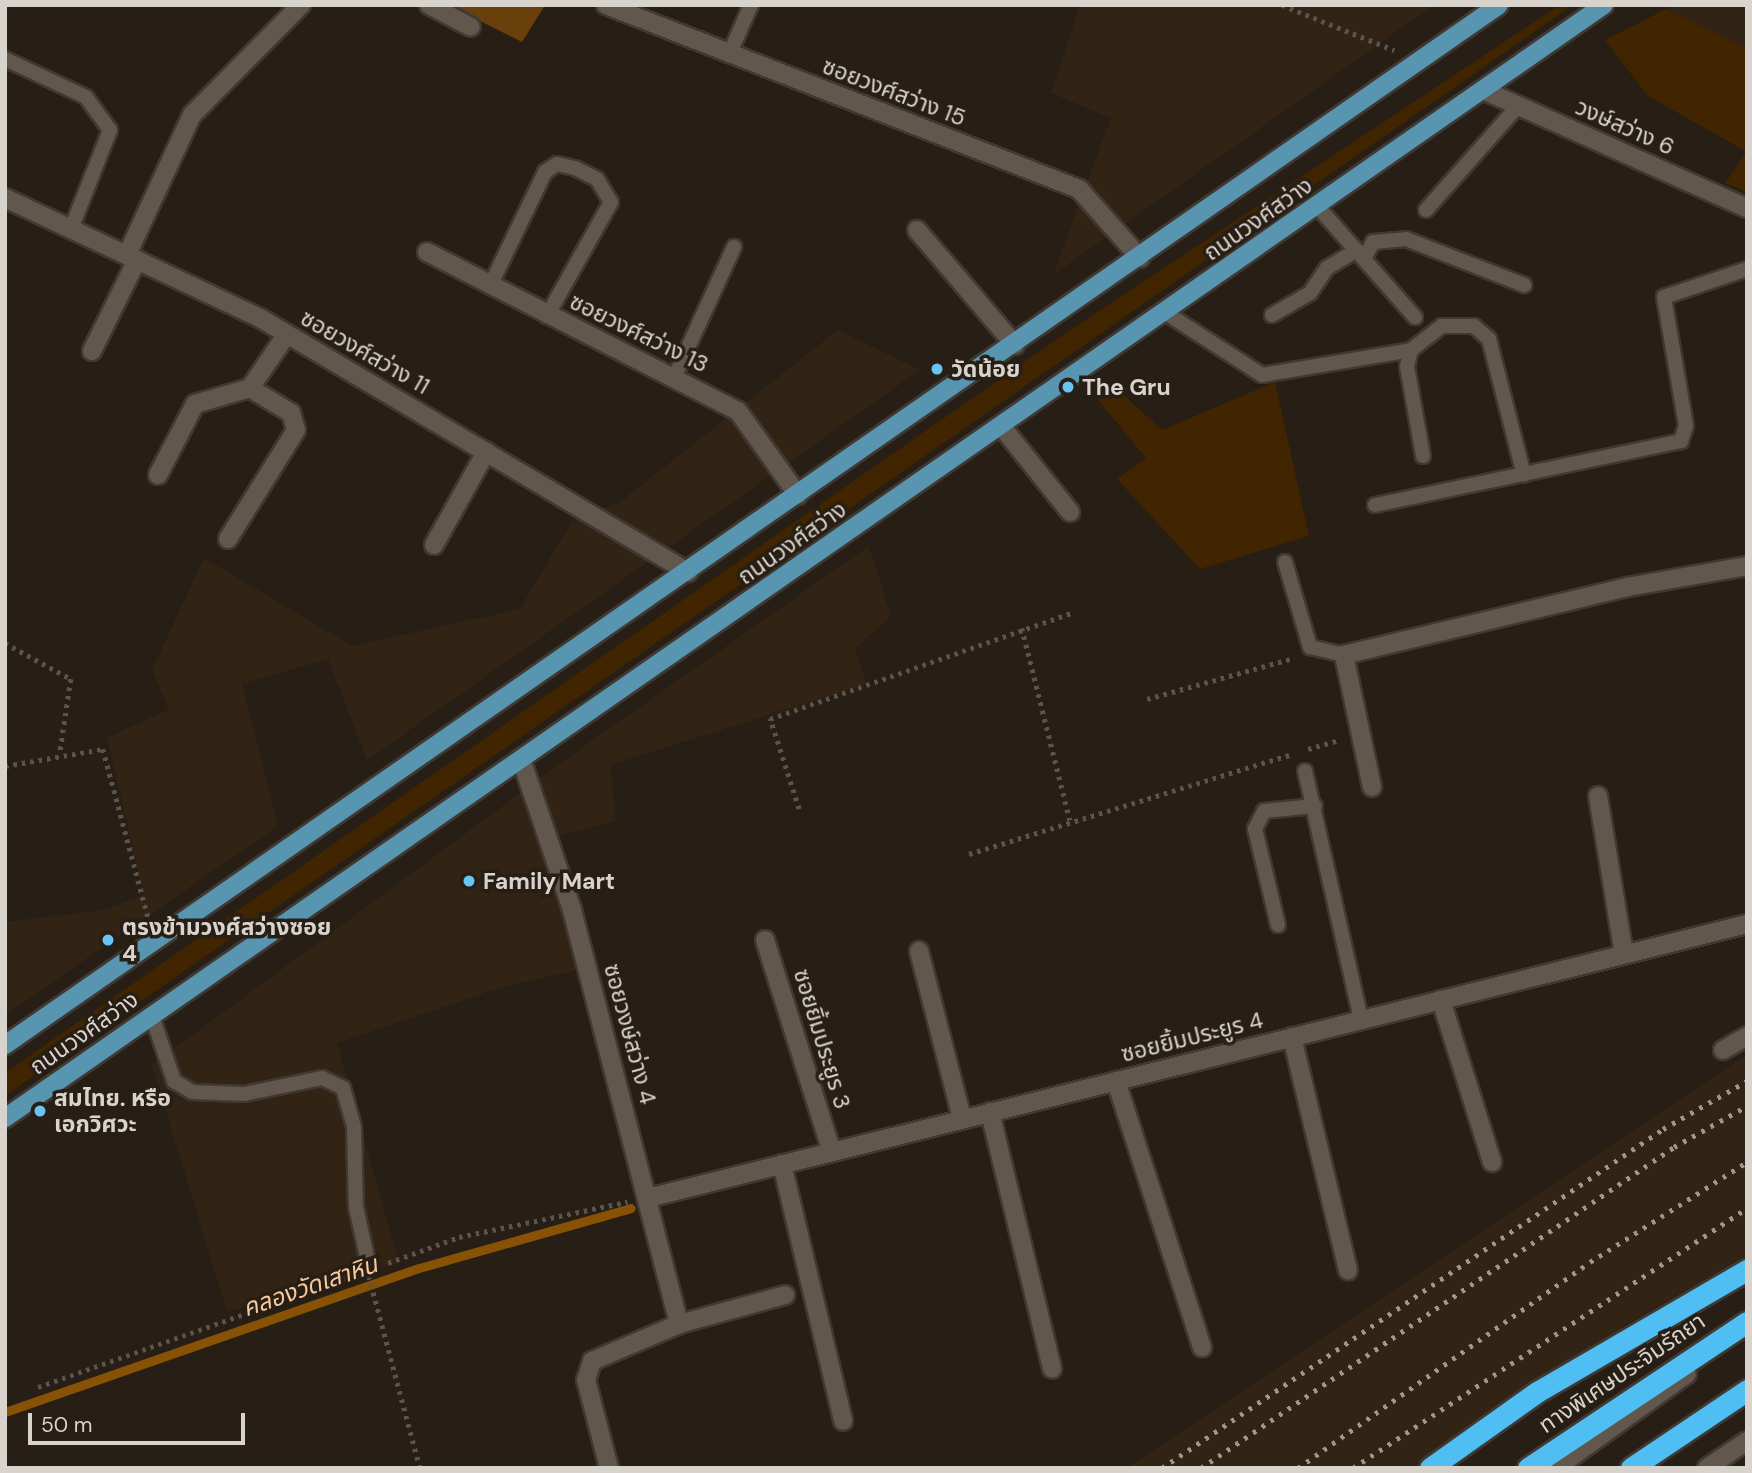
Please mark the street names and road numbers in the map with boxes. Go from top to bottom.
street label: ซอยวงศ์สว่าง 15 [818,52,970,132]
street label: วงษ์สว่าง 6 [1571,93,1679,161]
street label: ถนนวงศ์สว่าง [1198,171,1318,267]
street label: ซอยวงศ์สว่าง 13 [565,288,713,378]
street label: ซอยวงศ์สว่าง 11 [296,304,434,400]
street label: ถนนวงศ์สว่าง [732,495,852,591]
street label: ซอยวงษ์สว่าง 4 [598,961,662,1107]
street label: ซอยยิ้มประยูร 3 [788,966,856,1112]
street label: ถนนวงศ์สว่าง [24,985,144,1081]
street label: ซอยยิ้มประยูร 4 [1118,1006,1266,1068]
street label: ทางพิเศษประจิมรัถยา [1534,1307,1710,1439]

